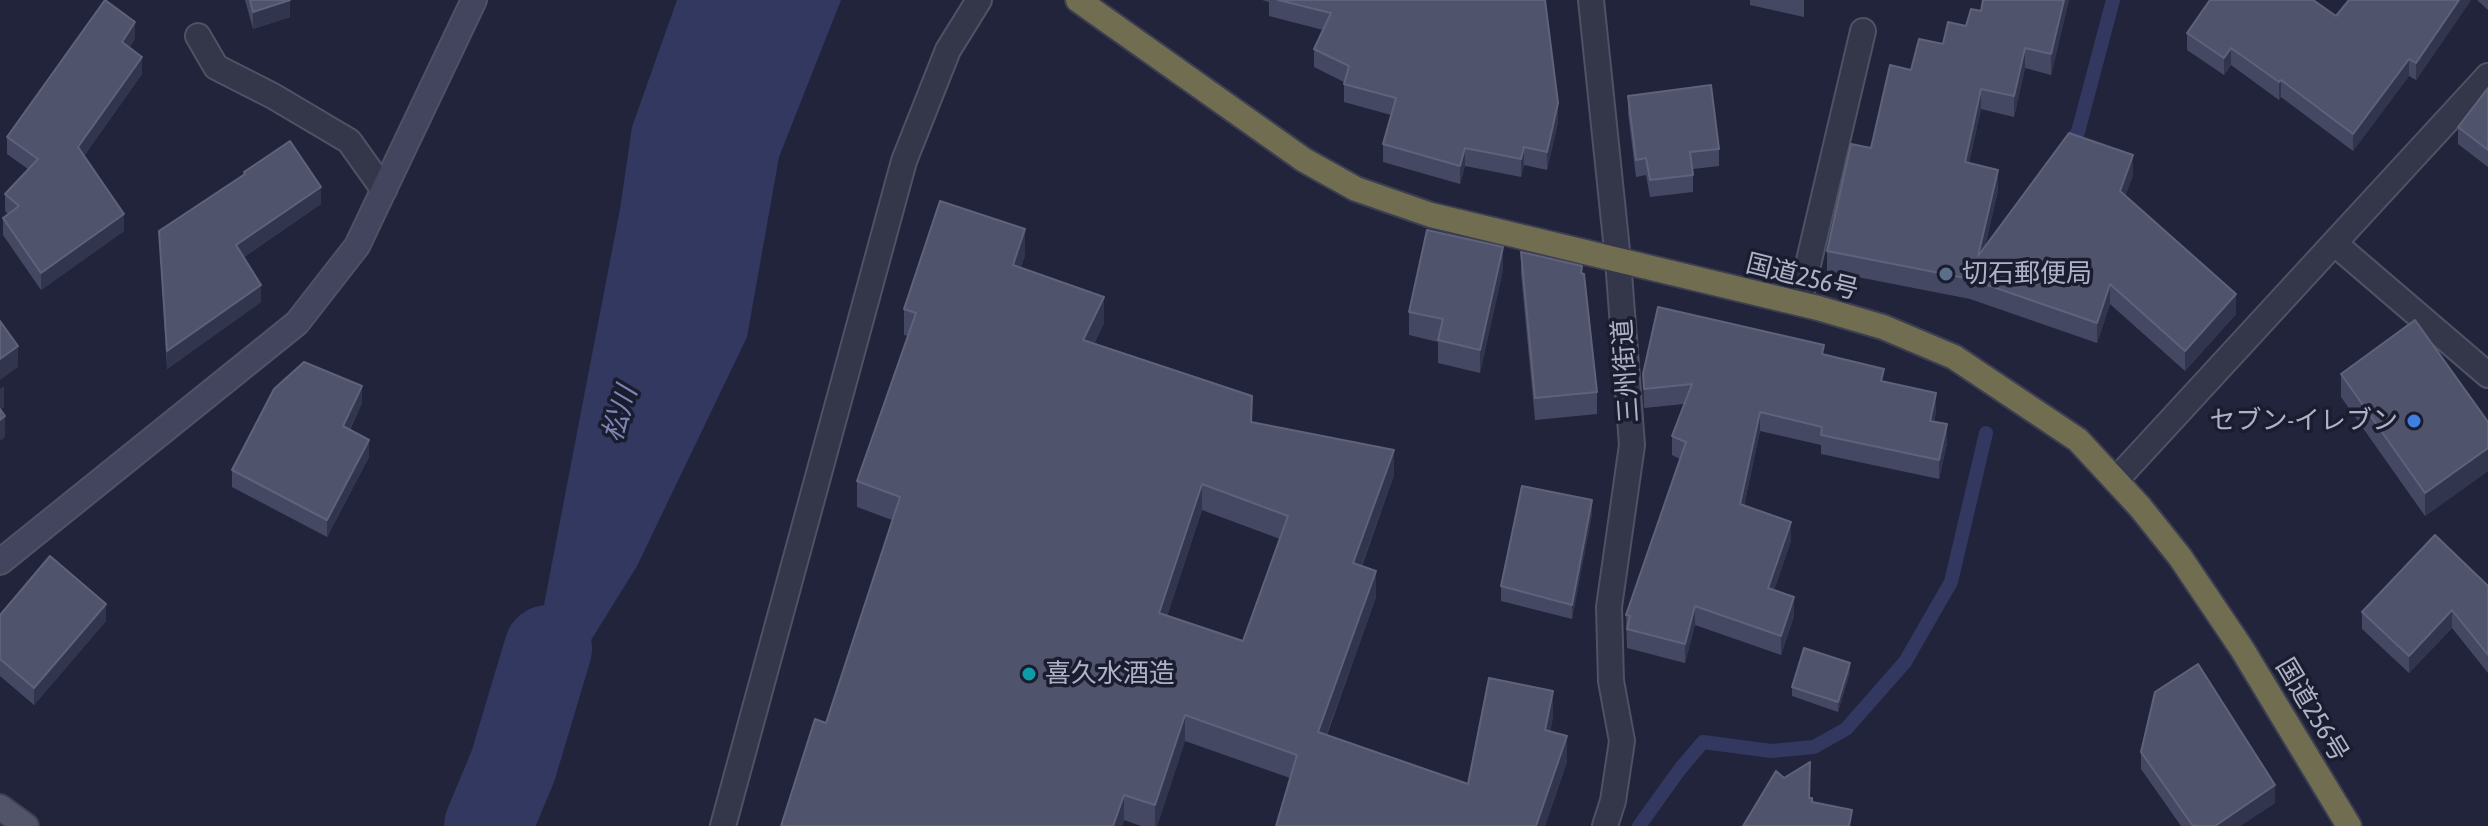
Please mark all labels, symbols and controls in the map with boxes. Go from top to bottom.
street label: 国道256号 [1743,248,1861,306]
place label: 切石郵便局 [1962,258,2092,290]
marker: 切石郵便局 [1937,265,1955,283]
street label: 三州街道 [1607,318,1645,424]
water label: 松川 [596,382,644,446]
place label: セブン-イレブン [2210,405,2398,437]
marker: セブン-イレブン [2405,412,2423,430]
street label: 国道256号 [2269,653,2355,767]
place label: 喜久水酒造 [1045,658,1175,690]
marker: 喜久水酒造 [1020,665,1038,683]

